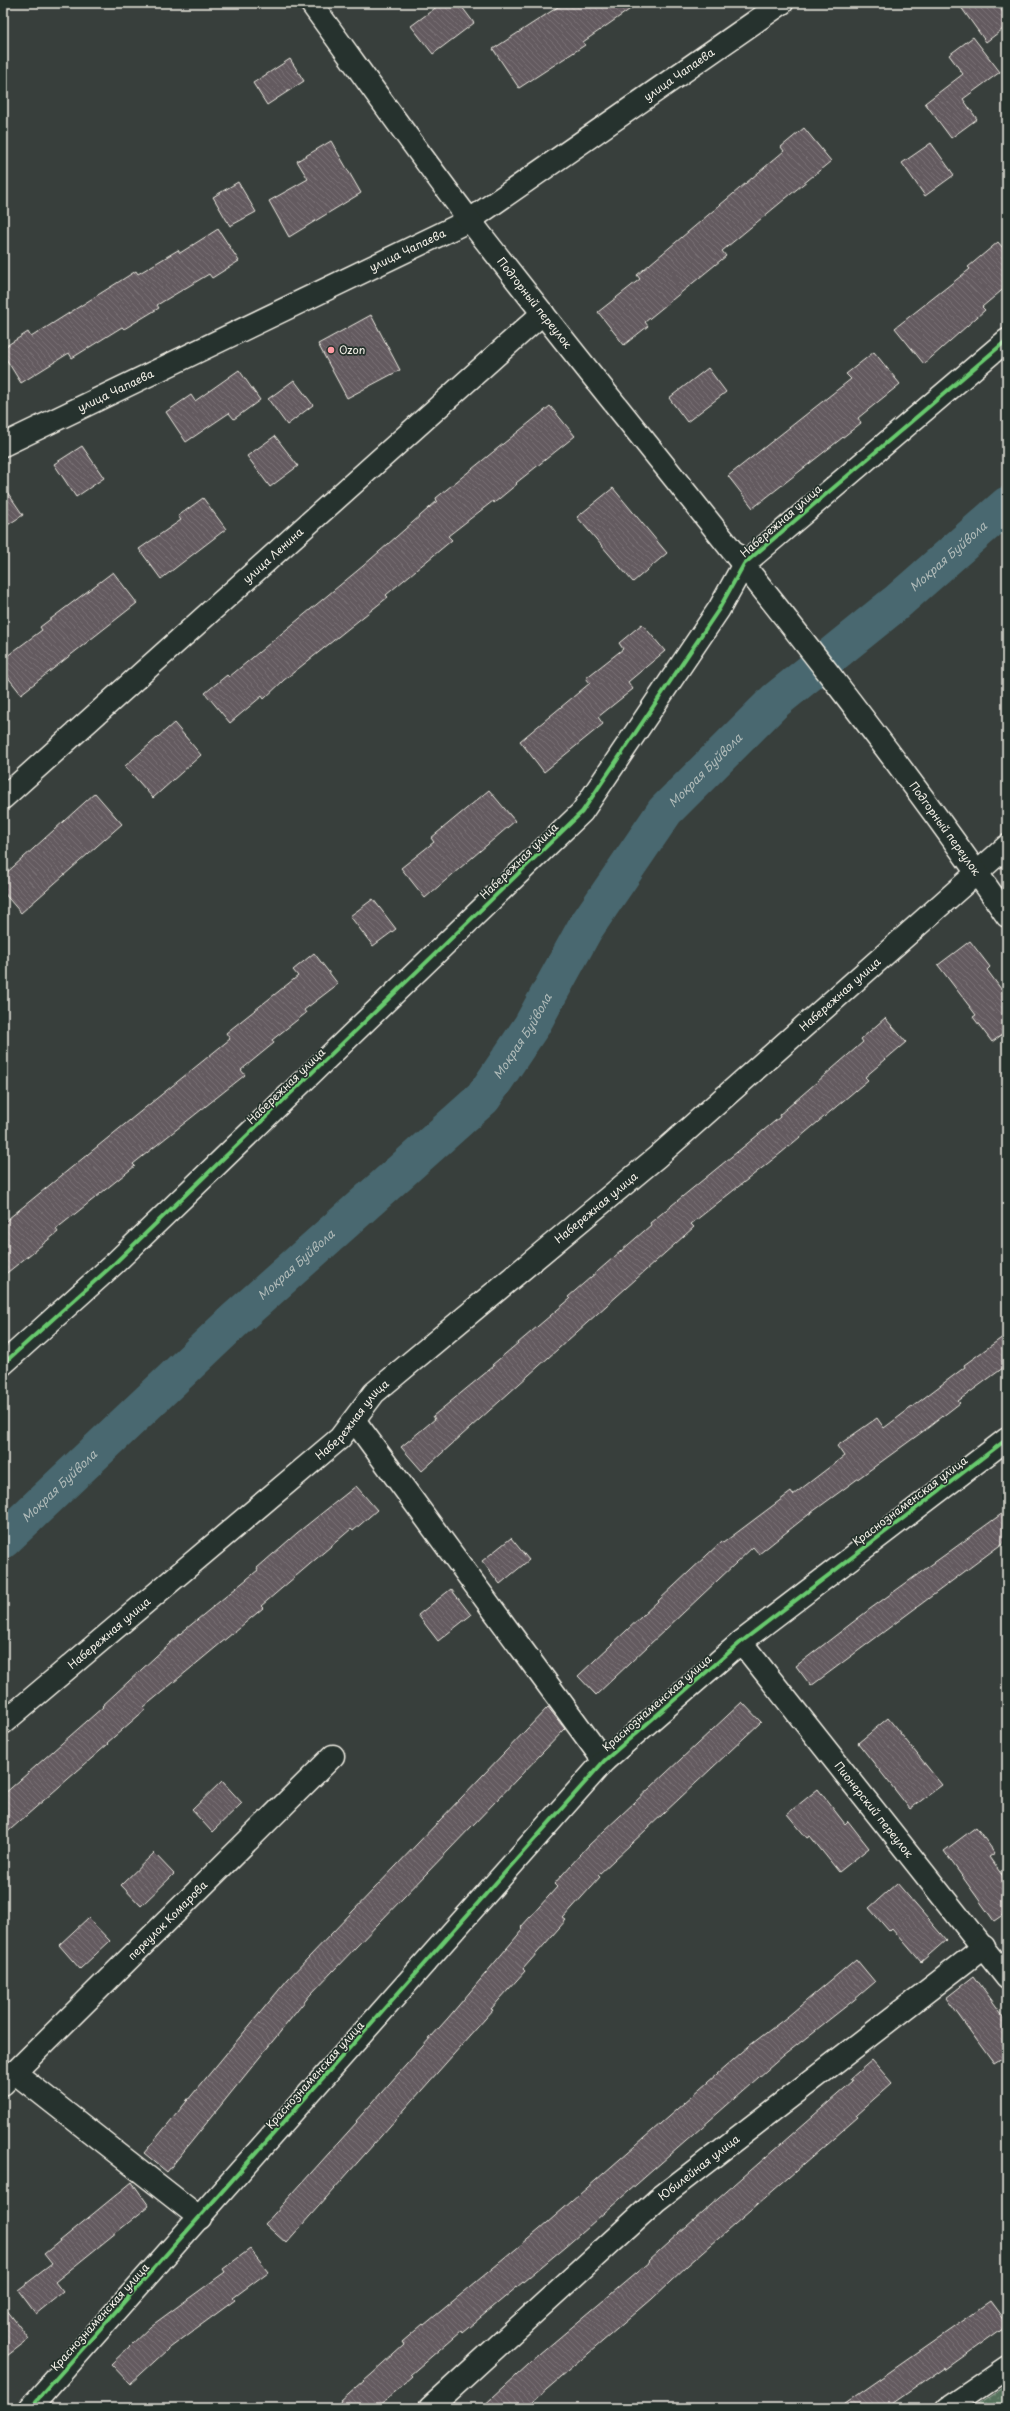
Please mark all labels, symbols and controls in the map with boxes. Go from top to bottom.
street label: улица Чапаева [640,43,718,105]
street label: улица Чапаева [366,224,449,275]
street label: Подгорный переулок [493,253,577,352]
place label: Ozon [339,341,365,358]
marker: Ozon [326,345,336,355]
street label: улица Чапаева [74,365,157,416]
street label: Набережная улица [736,480,825,561]
water label: Мокрая Буйвола [905,516,991,595]
street label: улица Ленина [239,523,307,587]
water label: Мокрая Буйвола [664,728,746,811]
street label: Подгорный переулок [905,778,985,879]
street label: Набережная улица [475,818,562,903]
street label: Набережная улица [795,953,884,1035]
water label: Мокрая Буйвола [488,989,556,1082]
street label: Набережная улица [242,1043,329,1128]
street label: Набережная улица [551,1168,641,1247]
water label: Мокрая Буйвола [253,1225,339,1304]
street label: Набережная улица [311,1375,392,1464]
water label: Мокрая Буйвола [17,1445,101,1526]
street label: Краснознаменская улица [849,1452,971,1549]
street label: Набережная улица [64,1593,154,1673]
street label: Краснознаменская улица [598,1650,715,1755]
street label: Пионерский переулок [831,1758,918,1862]
street label: переулок Комарова [123,1876,211,1964]
street label: Краснознаменская улица [262,2017,368,2132]
street label: Юбилейная улица [654,2130,743,2204]
street label: Краснознаменская улица [47,2259,153,2374]

